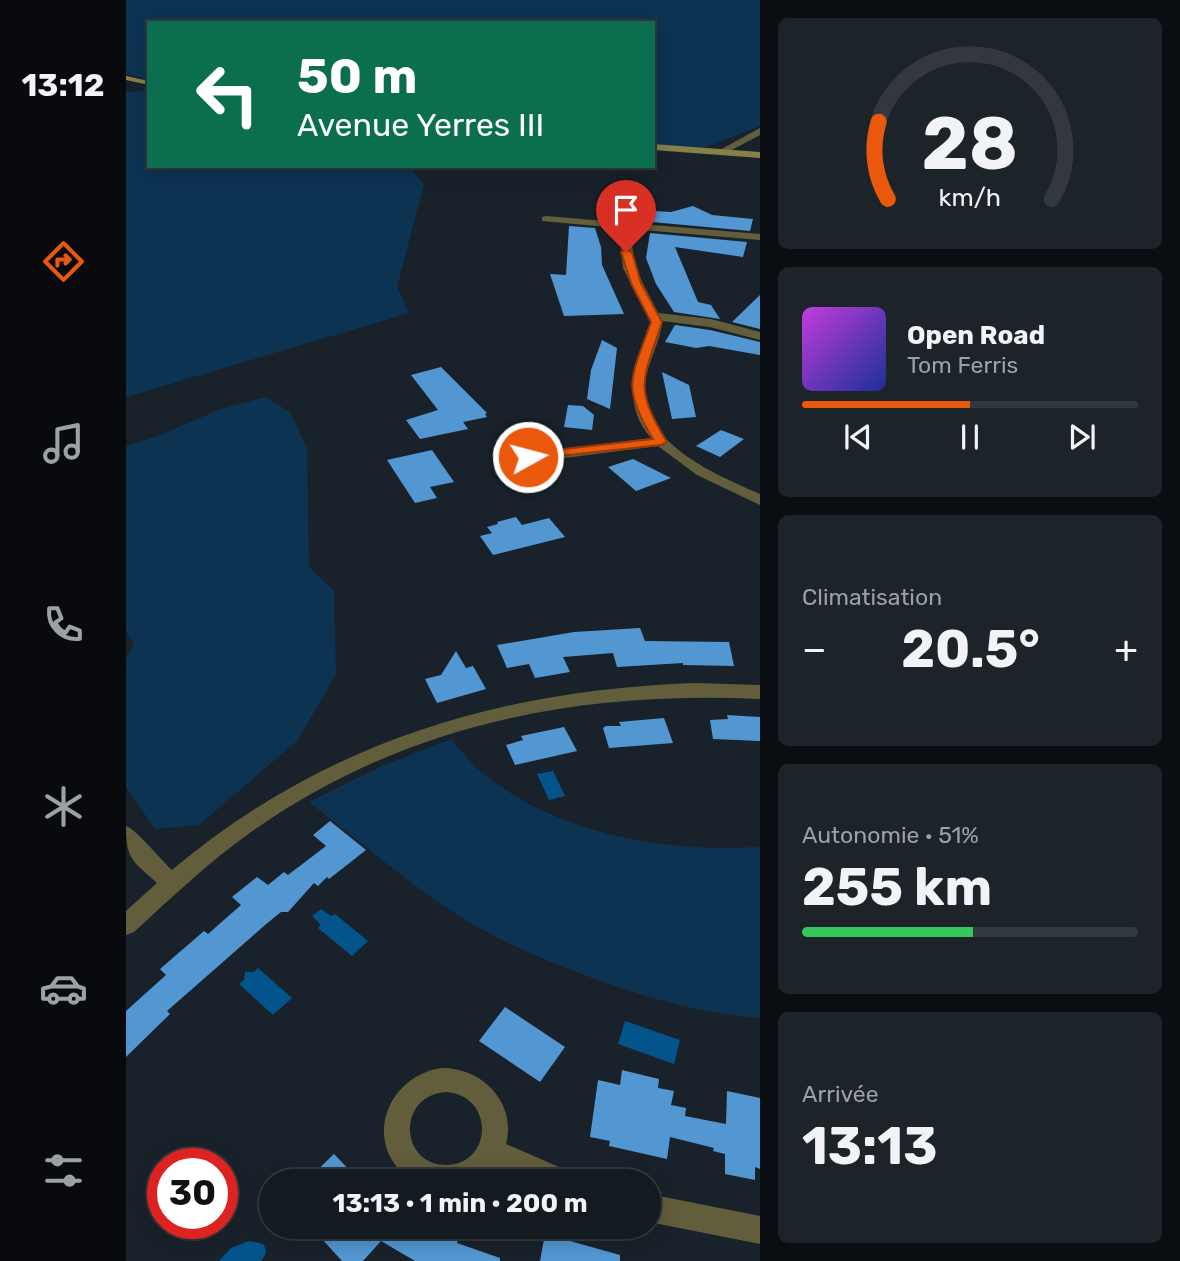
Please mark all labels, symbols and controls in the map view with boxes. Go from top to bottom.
text: 50 m [297,47,417,105]
icon: left [182,49,273,140]
text: 13:12 [21,66,105,104]
text: 28 [922,102,1018,188]
text: Avenue Yerres III [297,106,544,144]
pin [596,180,656,252]
text: km/h [939,183,1001,212]
icon: arrive [607,191,645,229]
icon: directions [39,237,88,286]
text: Open Road [907,320,1045,351]
text: Tom Ferris [907,351,1018,379]
icon: previous [839,418,877,456]
icon: pause [951,418,989,456]
icon: next [1063,418,1101,456]
icon: music [39,419,88,468]
position arrow [491,420,565,494]
text: Climatisation [802,583,942,611]
icon: phone [39,600,88,649]
text: 20.5° [901,618,1040,680]
text: − [802,626,827,672]
text: + [1114,626,1138,672]
icon: climate [39,782,88,831]
text: Autonomie · 51% [802,821,979,849]
text: 255 km [802,856,992,918]
icon: car [39,964,88,1013]
text: Arrivée [802,1080,879,1108]
text: 13:13 [802,1115,937,1177]
icon: filters [39,1146,88,1195]
speed limit sign: 30 [147,1148,238,1239]
text: 13:13 · 1 min · 200 m [332,1188,588,1219]

